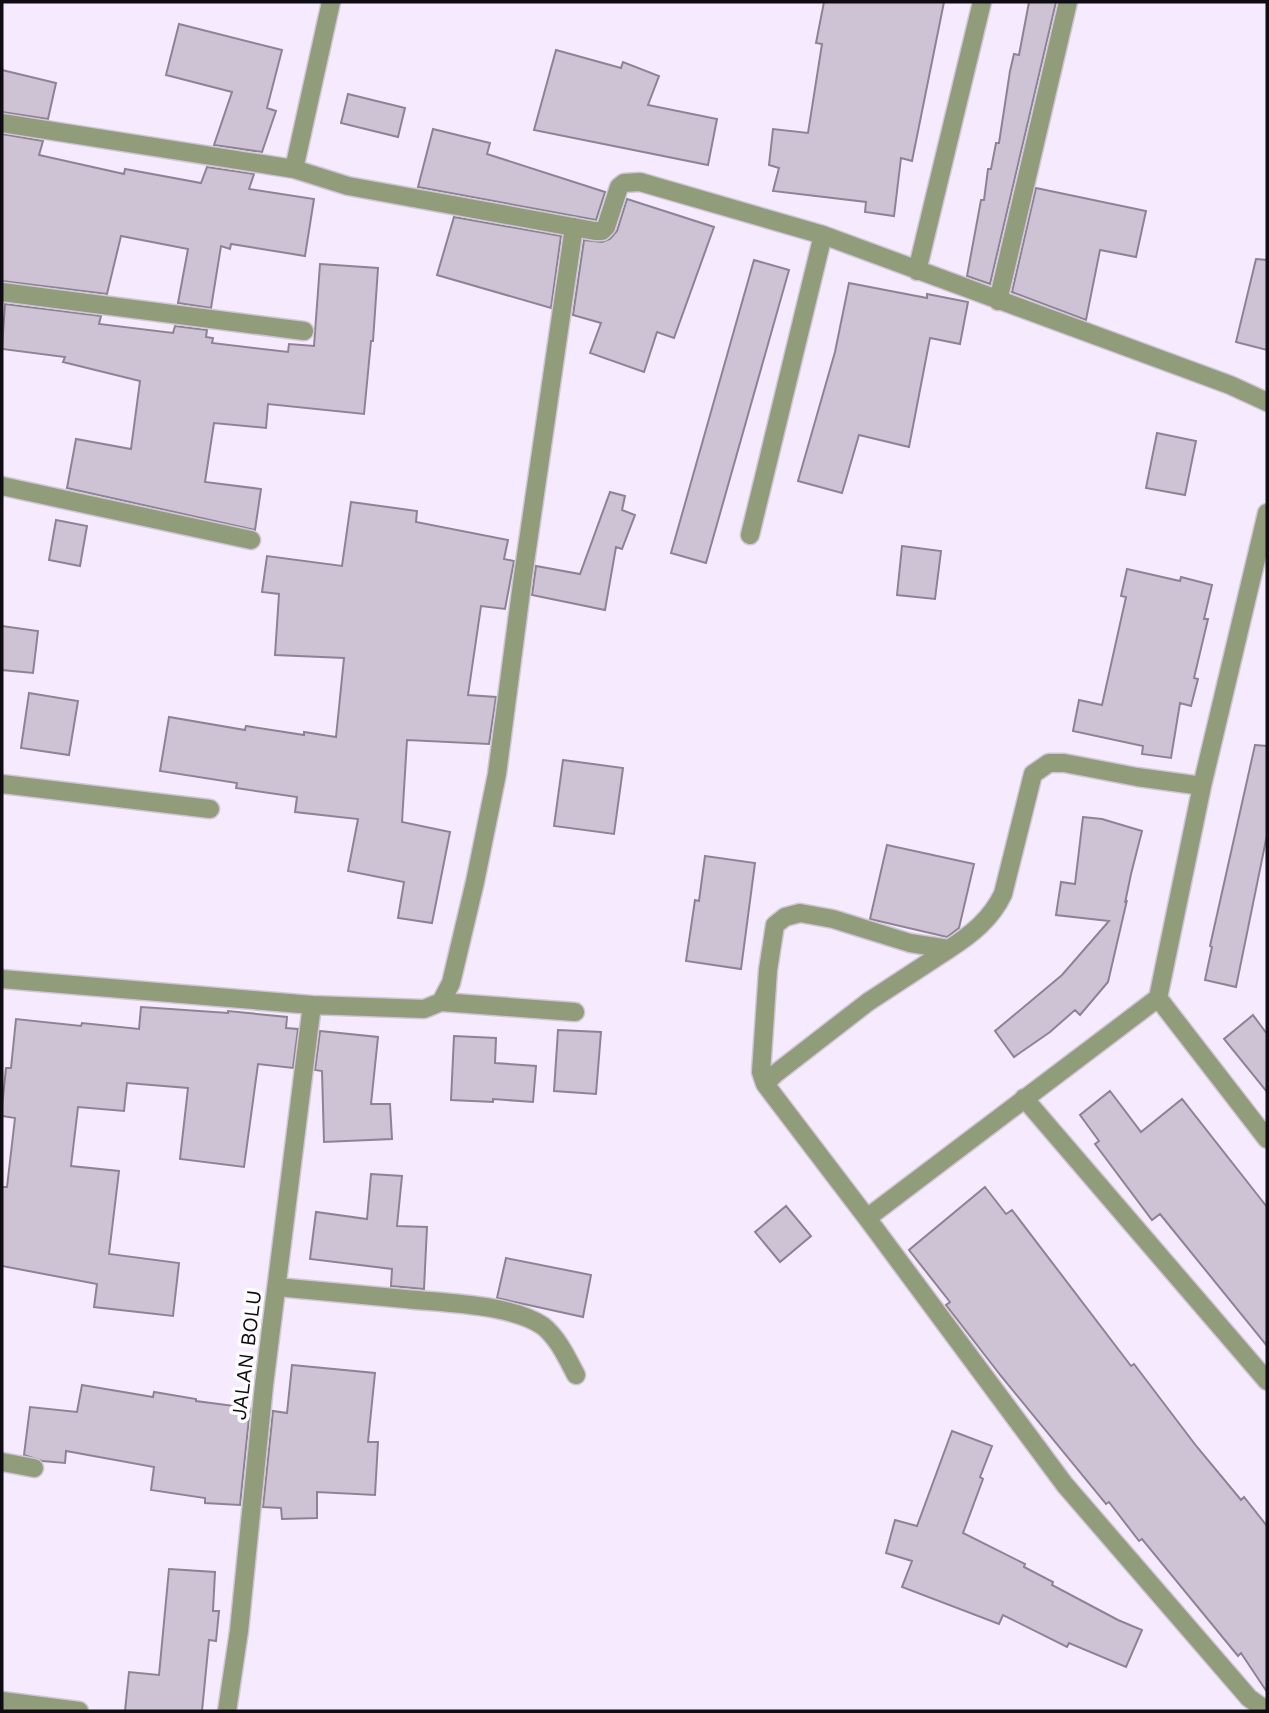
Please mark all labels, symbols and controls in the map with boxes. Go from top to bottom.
street label: JALAN BOLU [226,1289,266,1421]

